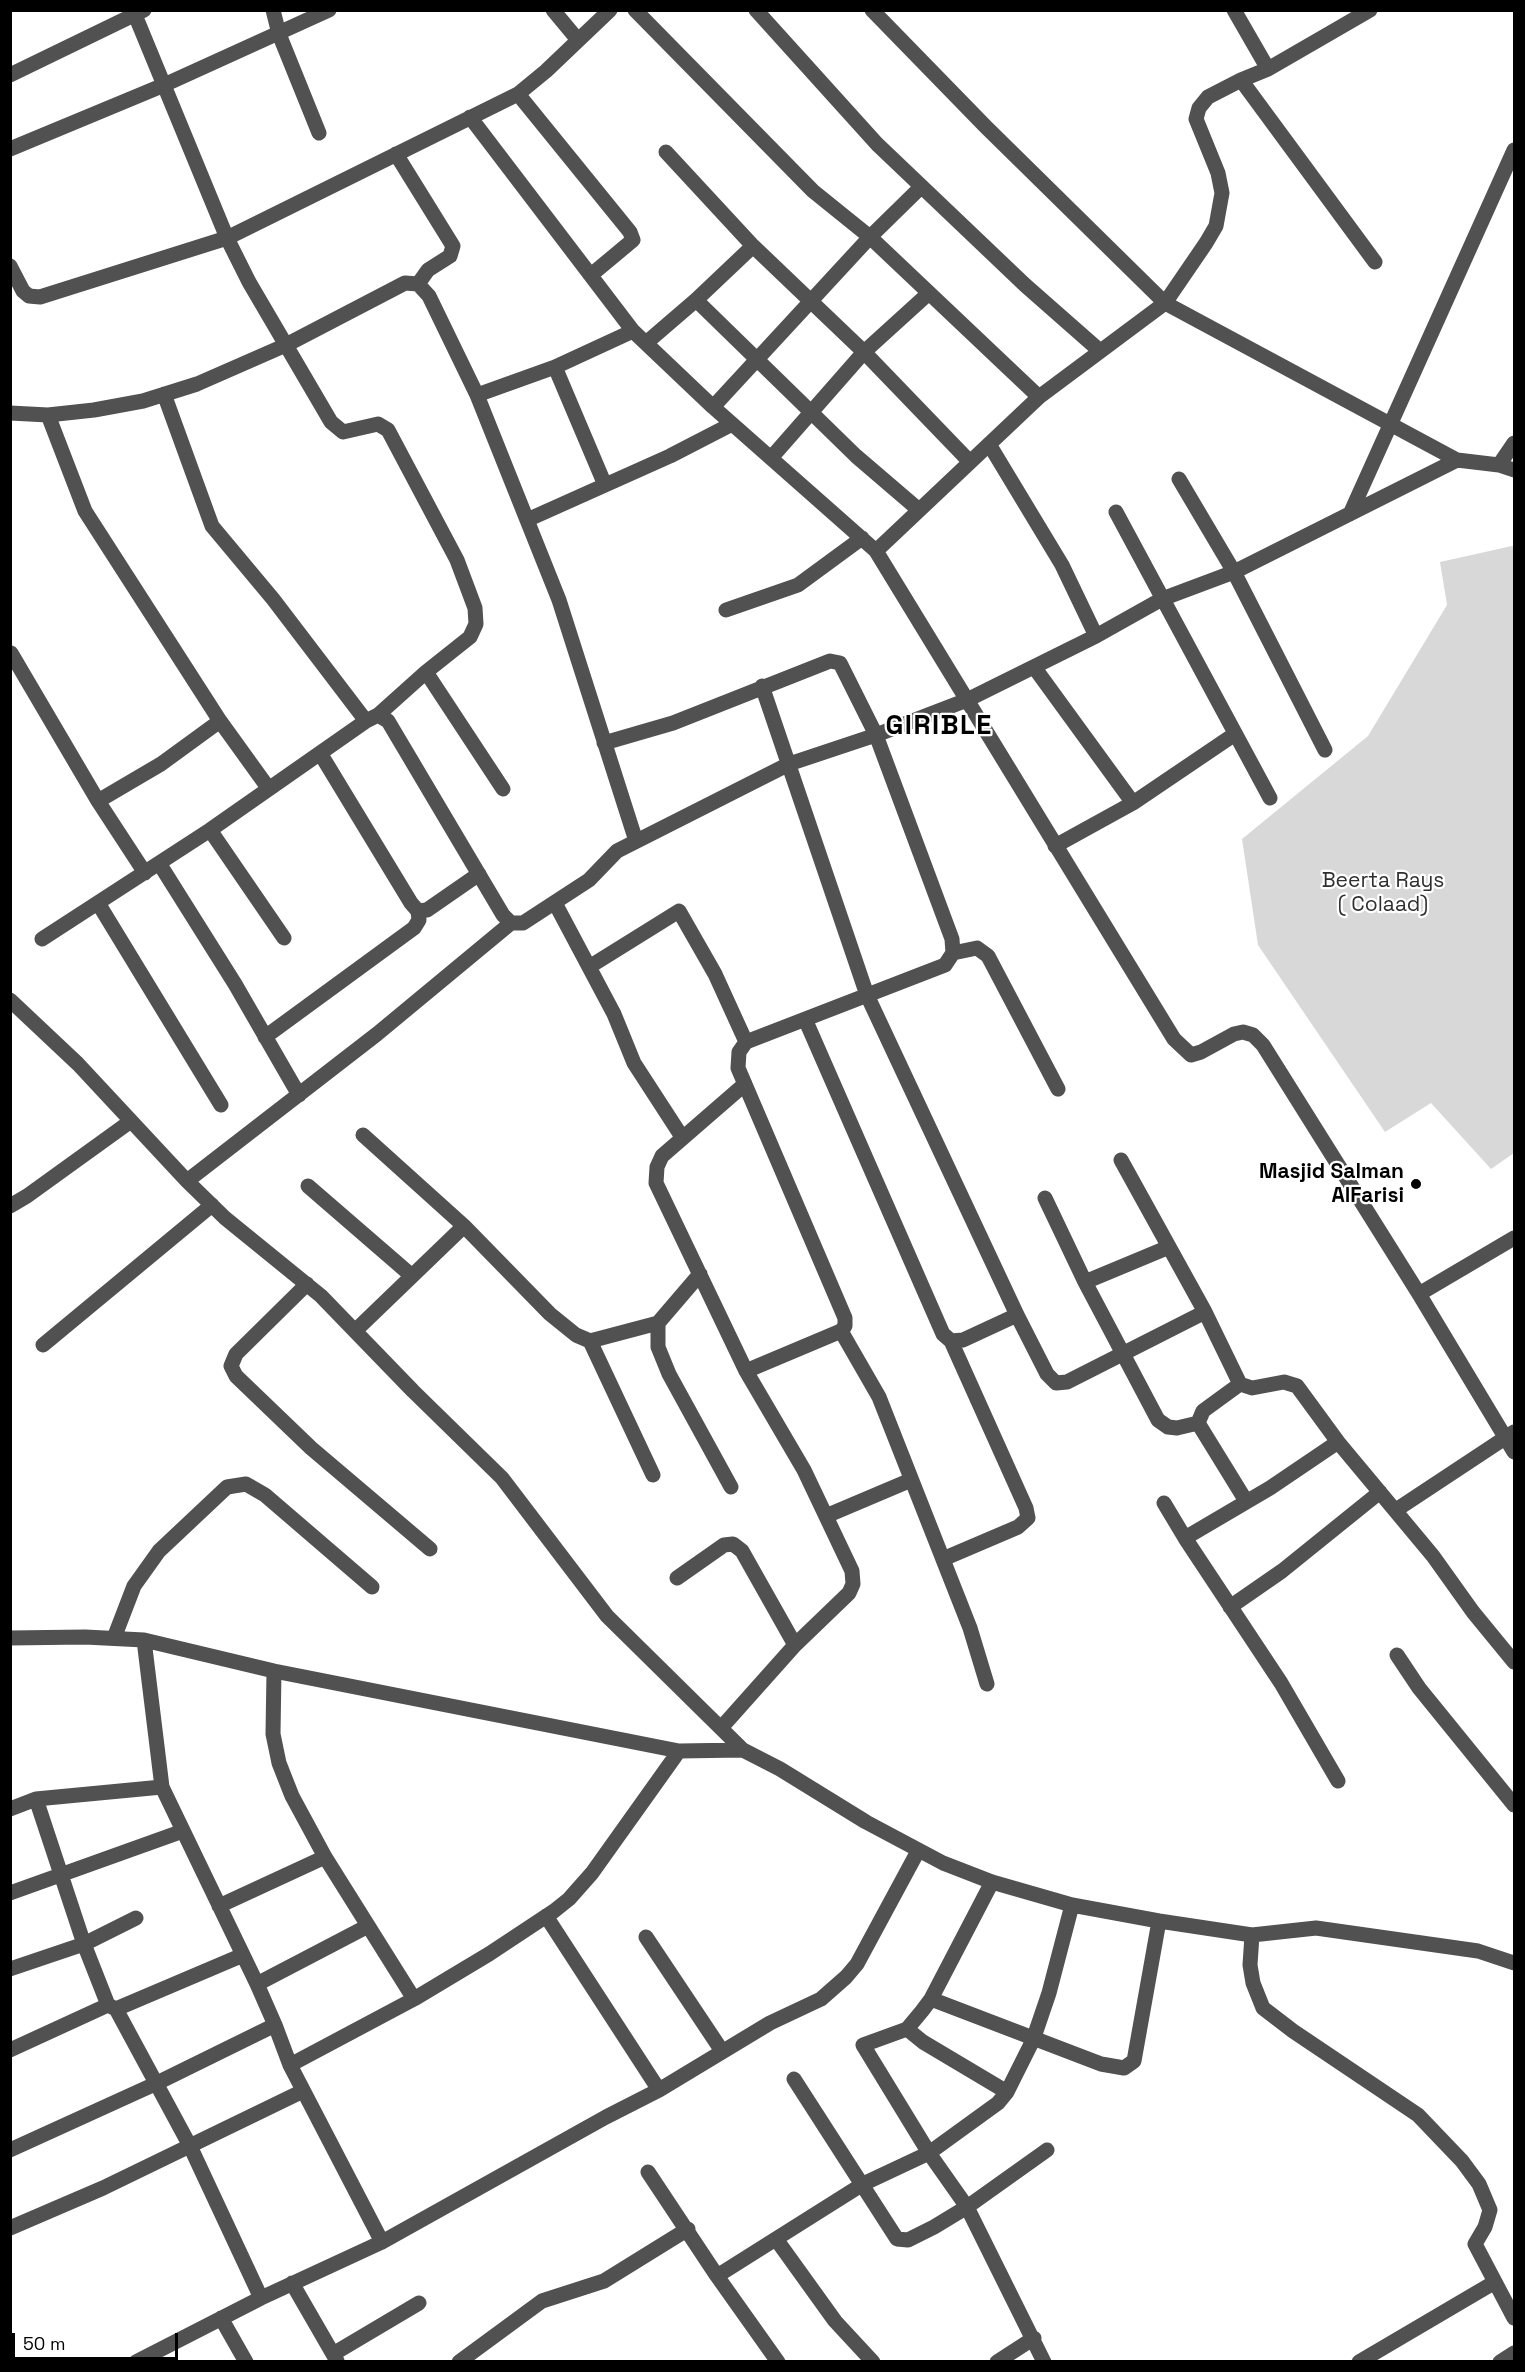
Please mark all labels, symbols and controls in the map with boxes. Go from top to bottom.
district label: GIRIBLE [885,711,993,743]
park label: Beerta Rays ( Colaad) [1322,868,1444,918]
place label: Masjid Salman AlFarisi [1259,1159,1404,1209]
marker: Masjid Salman AlFarisi [1409,1177,1423,1191]
scale bar [15,2321,182,2359]
text: 50 m [23,2332,65,2355]

